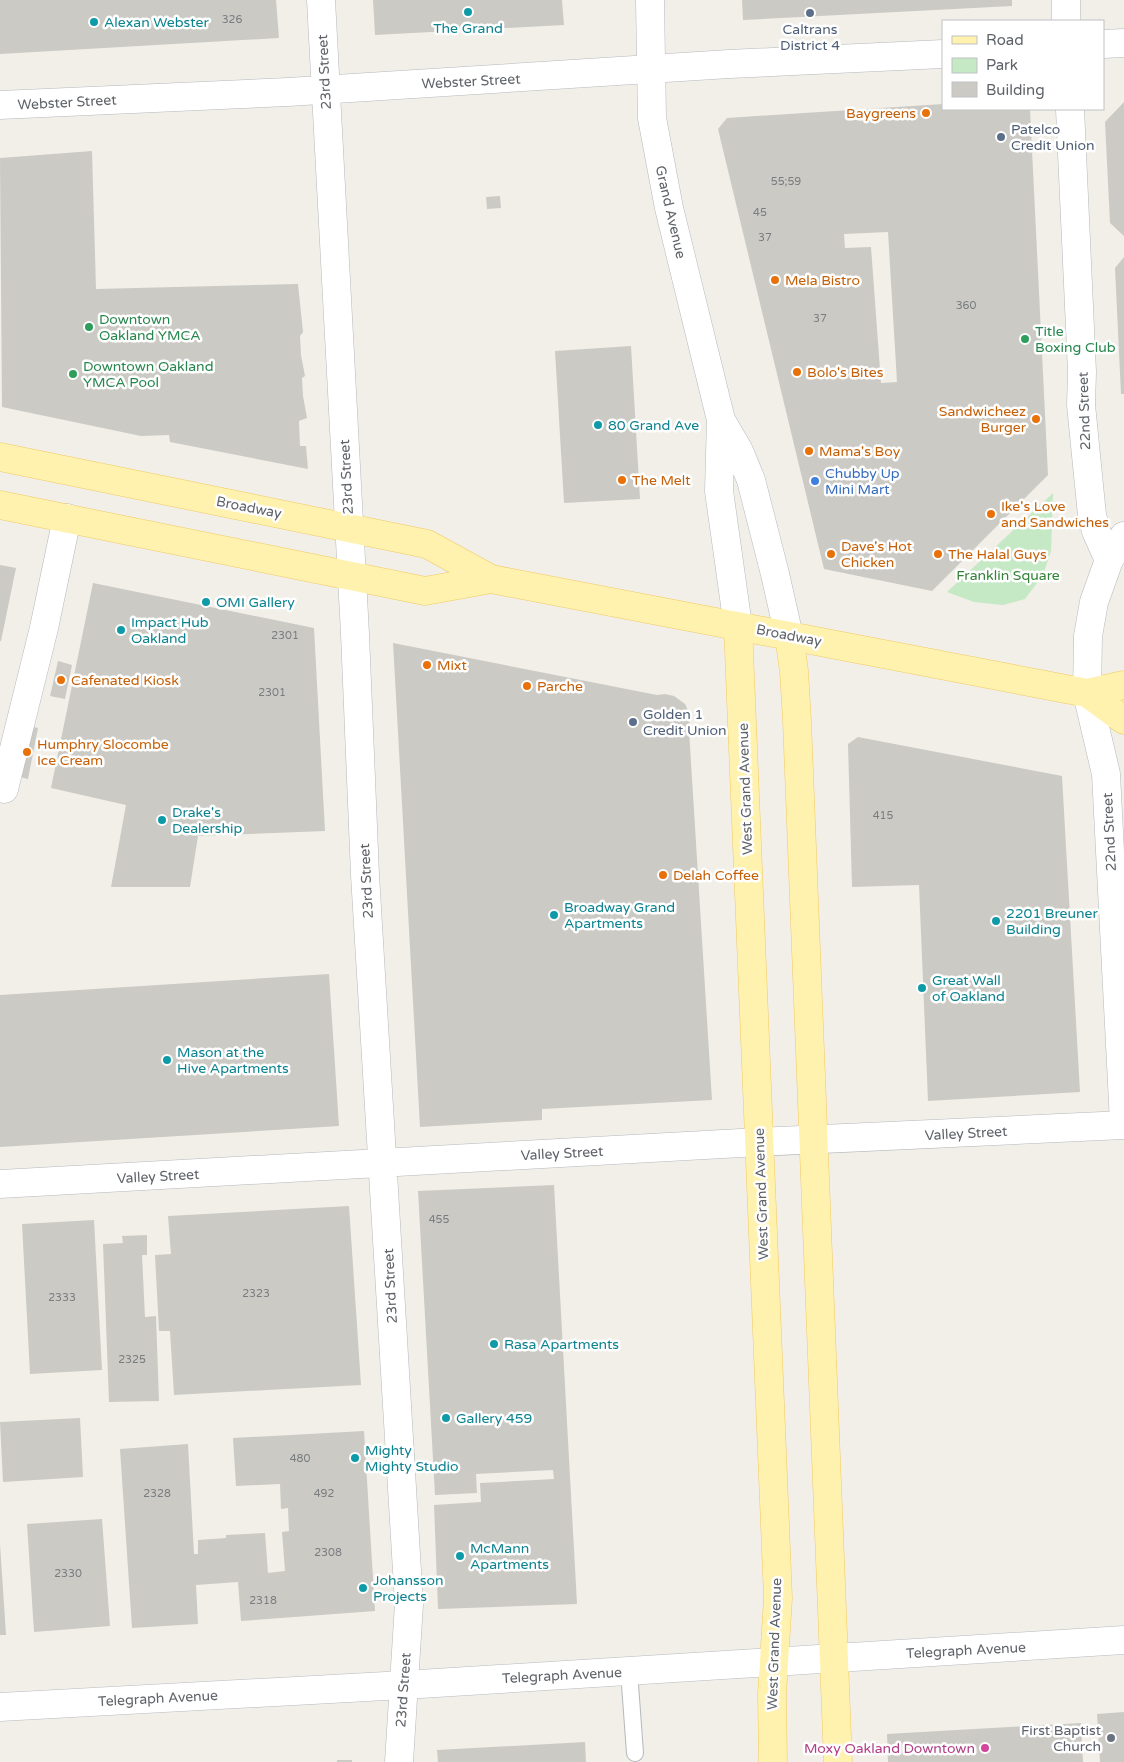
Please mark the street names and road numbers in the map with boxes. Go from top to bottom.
street label: 23rd Street [314,33,335,110]
street label: Webster Street [421,70,522,93]
street label: Webster Street [17,91,118,114]
street label: Grand Avenue [652,164,689,260]
street label: 22nd Street [1075,371,1094,451]
street label: 23rd Street [336,438,357,515]
street label: Broadway [215,493,284,522]
street label: Broadway [755,621,824,650]
street label: West Grand Avenue [735,723,756,855]
street label: 22nd Street [1099,792,1120,872]
street label: 23rd Street [356,842,377,919]
street label: Valley Street [924,1123,1008,1144]
street label: West Grand Avenue [751,1128,772,1260]
street label: Valley Street [520,1143,604,1164]
street label: Valley Street [116,1166,200,1187]
street label: 23rd Street [380,1247,401,1324]
street label: West Grand Avenue [764,1578,785,1710]
street label: Telegraph Avenue [906,1639,1027,1662]
street label: 23rd Street [392,1651,415,1728]
street label: Telegraph Avenue [502,1664,623,1687]
street label: Telegraph Avenue [98,1687,219,1710]

